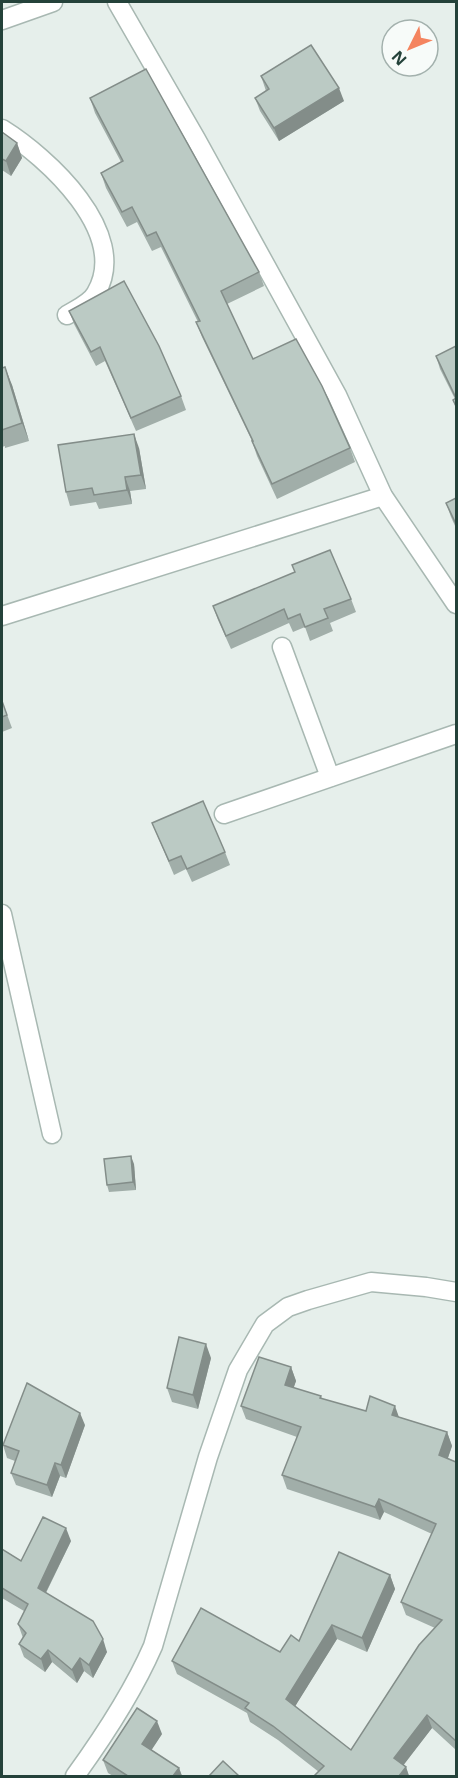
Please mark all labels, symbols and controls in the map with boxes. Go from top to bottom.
north arrow [380,18,440,78]
text: N [387,46,412,70]

